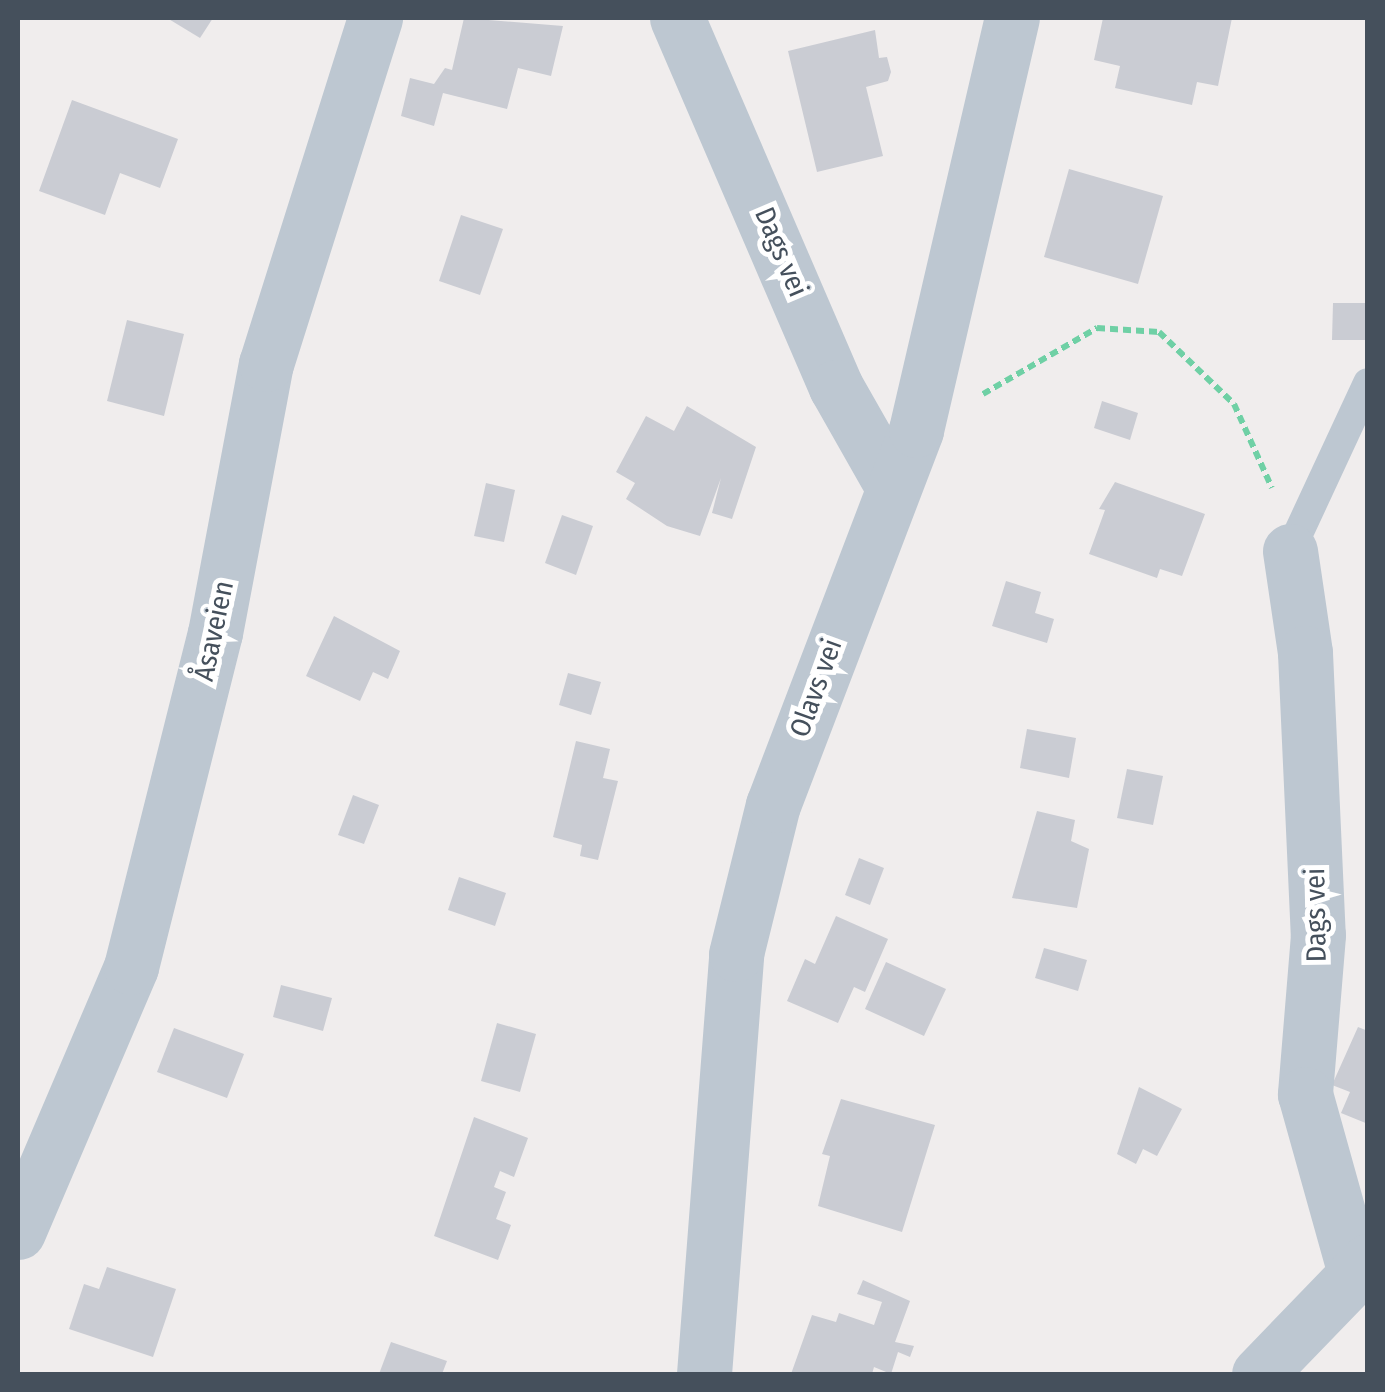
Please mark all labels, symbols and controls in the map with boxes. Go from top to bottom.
street label: Dags vei [747,202,815,302]
street label: Åsaveien [187,578,241,684]
street label: Olavs vei [783,634,849,742]
street label: Dags vei [1298,868,1334,962]

